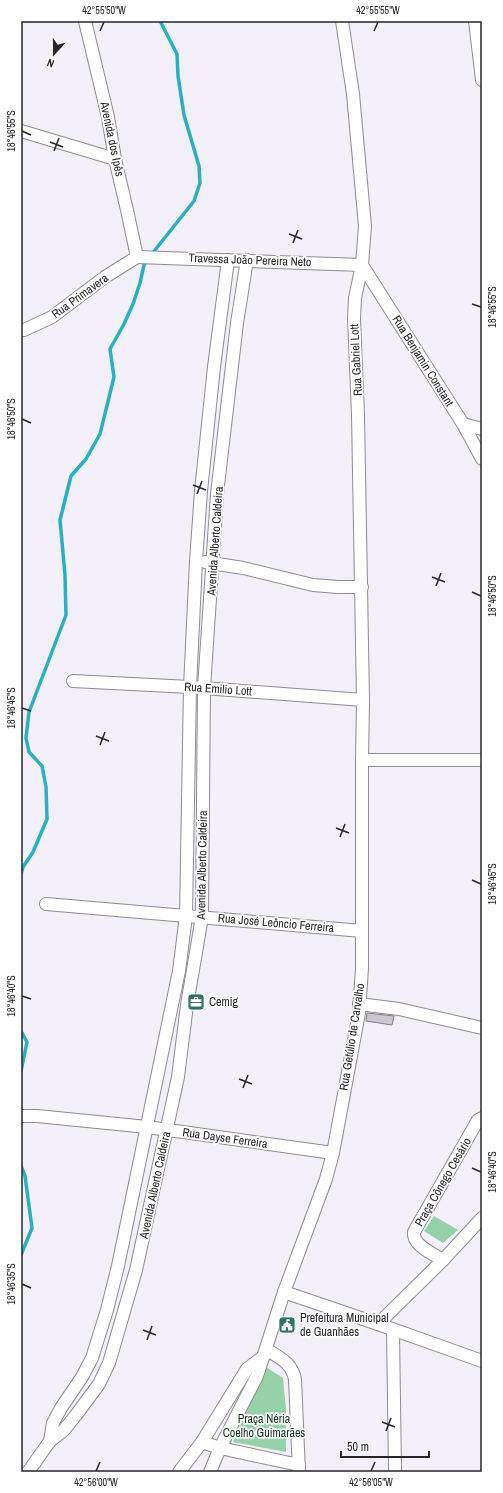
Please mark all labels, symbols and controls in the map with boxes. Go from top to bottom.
text: 42°55'50"W [82,4,126,17]
text: 42°55'55"W [356,4,400,17]
north arrow [34,34,74,74]
text: N [45,56,56,71]
street label: Avenida dos Ipês [96,99,128,178]
text: 18°46'55"S [5,110,18,152]
street label: Travessa João Pereira Neto [188,250,312,270]
street label: Rua Primavera [49,270,112,322]
text: 18°46'55"S [486,286,499,328]
street label: Rua Benjamin Constant [389,312,458,410]
street label: Rua Gabriel Lott [346,323,366,396]
text: 18°46'50"S [5,398,18,440]
street label: Avenida Alberto Caldeira [203,485,227,597]
text: 18°46'50"S [486,575,499,617]
street label: Rua Emilio Lott [184,679,253,699]
text: 18°46'45"S [5,687,18,729]
street label: Avenida Alberto Caldeira [193,810,211,921]
text: 18°46'45"S [486,863,499,905]
street label: Rua José Leôncio Ferreira [217,910,335,936]
text: 18°46'40"S [5,975,18,1017]
street label: Rua Getúlio de Carvalho [336,982,368,1092]
office icon: Cemig [186,992,206,1012]
place label: Cemig [209,994,239,1010]
street label: Rua Dayse Ferreira [181,1124,269,1152]
street label: Avenida Alberto Caldeira [136,1129,174,1241]
street label: Praça Cônego Cesário [411,1135,475,1229]
text: 18°46'40"S [486,1151,499,1193]
text: 18°46'35"S [5,1263,18,1305]
place label: Prefeitura Municipal de Guanhães [300,1310,389,1340]
public building icon: Prefeitura Municipal de Guanhães [277,1315,297,1335]
park label: Praça Néria Coelho Guimarães [223,1411,305,1441]
scale bar [341,1433,429,1459]
text: 50 m [347,1439,369,1455]
text: 42°56'00"W [74,1476,118,1489]
text: 42°56'05"W [349,1476,393,1489]

